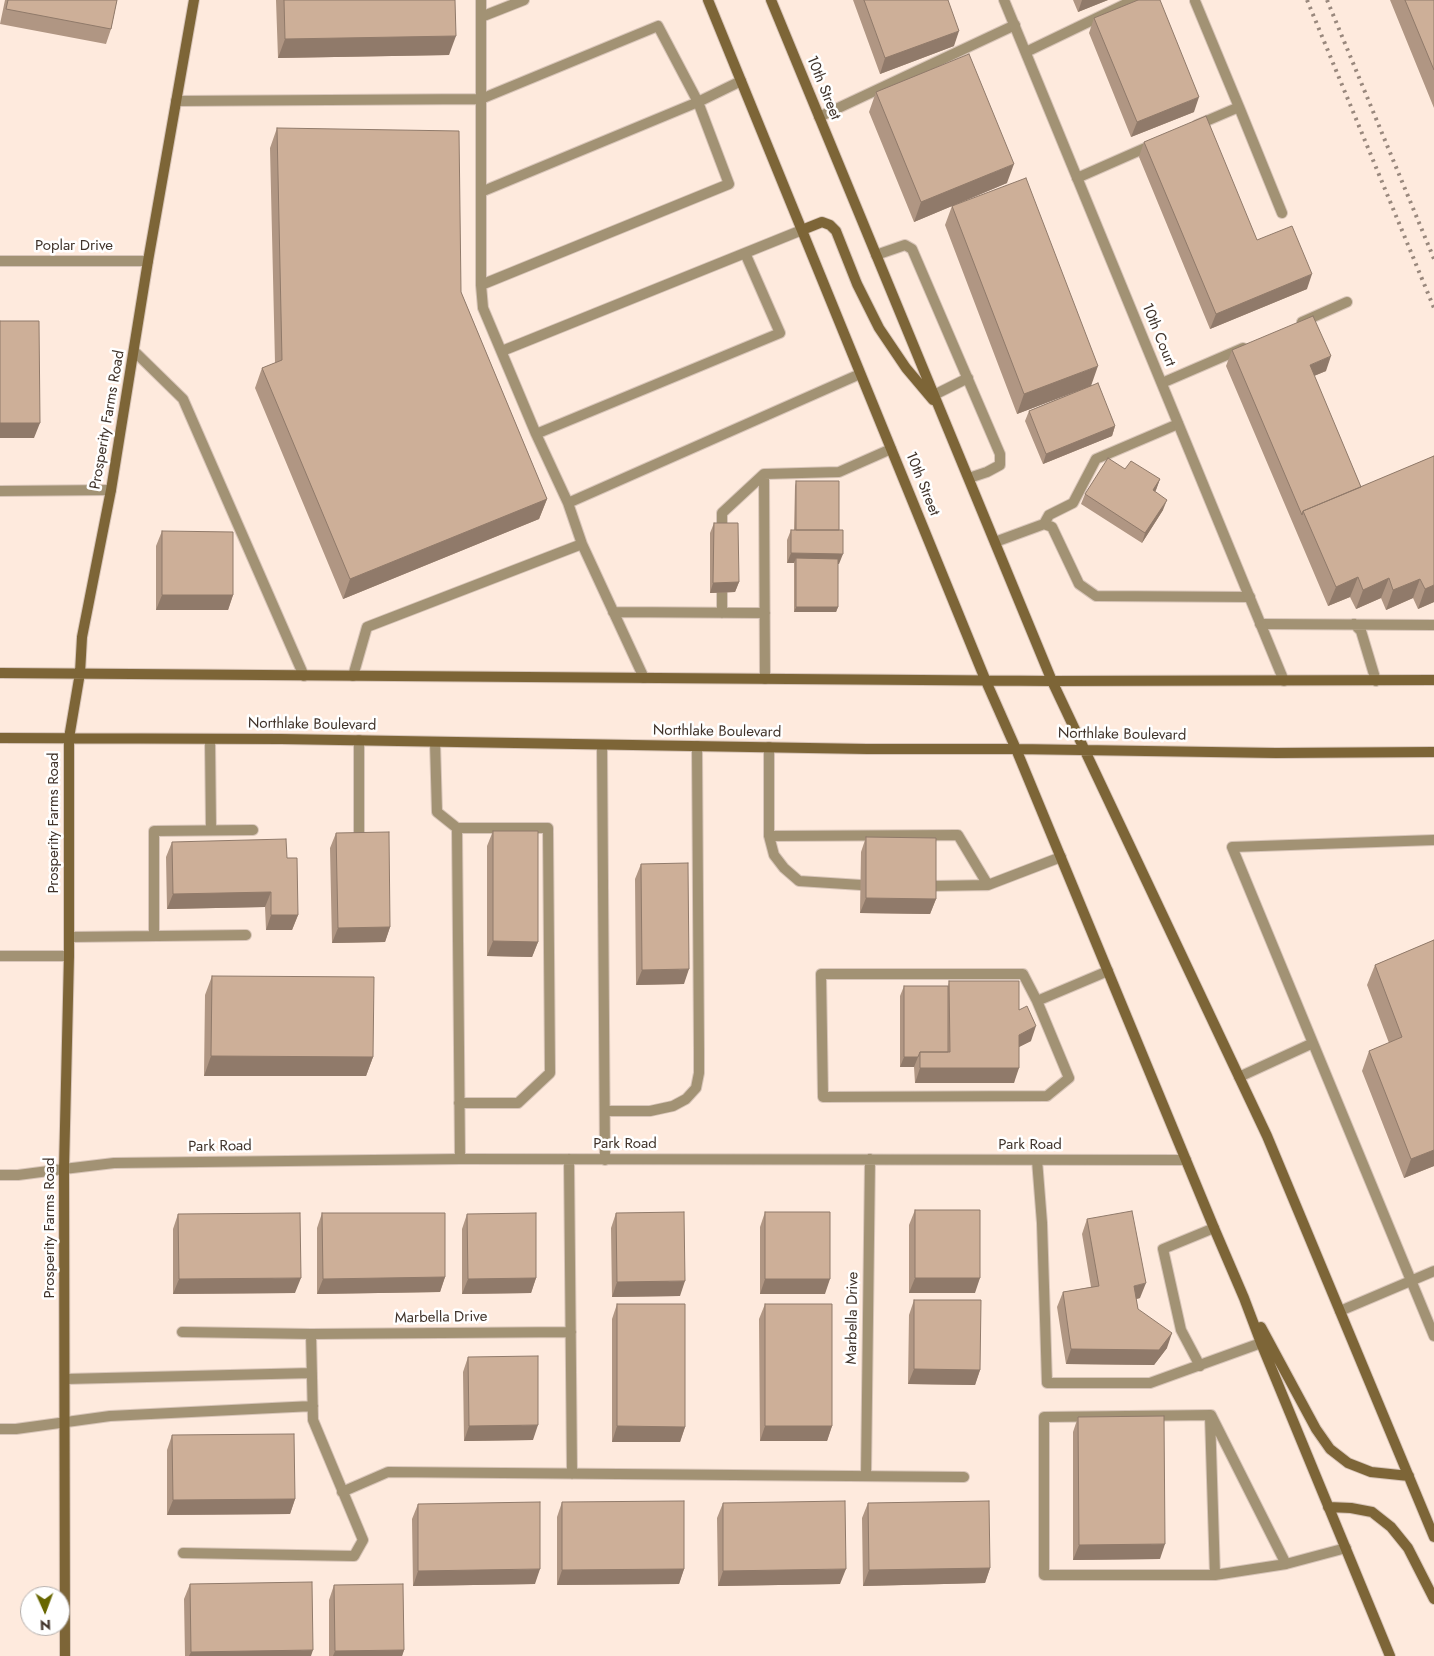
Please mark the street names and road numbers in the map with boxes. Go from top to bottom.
street label: 10th Street [802,53,844,123]
street label: Poplar Drive [35,237,113,255]
street label: 10th Court [1137,301,1179,369]
street label: Prosperity Farms Road [87,349,129,491]
street label: 10th Street [901,449,943,519]
street label: Northlake Boulevard [248,715,376,735]
street label: Northlake Boulevard [653,722,781,742]
street label: Northlake Boulevard [1058,725,1186,745]
street label: Prosperity Farms Road [45,752,63,894]
street label: Park Road [593,1135,657,1153]
street label: Park Road [998,1136,1062,1154]
street label: Park Road [188,1137,252,1157]
street label: Prosperity Farms Road [41,1157,59,1299]
street label: Marbella Drive [843,1271,863,1365]
street label: Marbella Drive [394,1308,488,1328]

